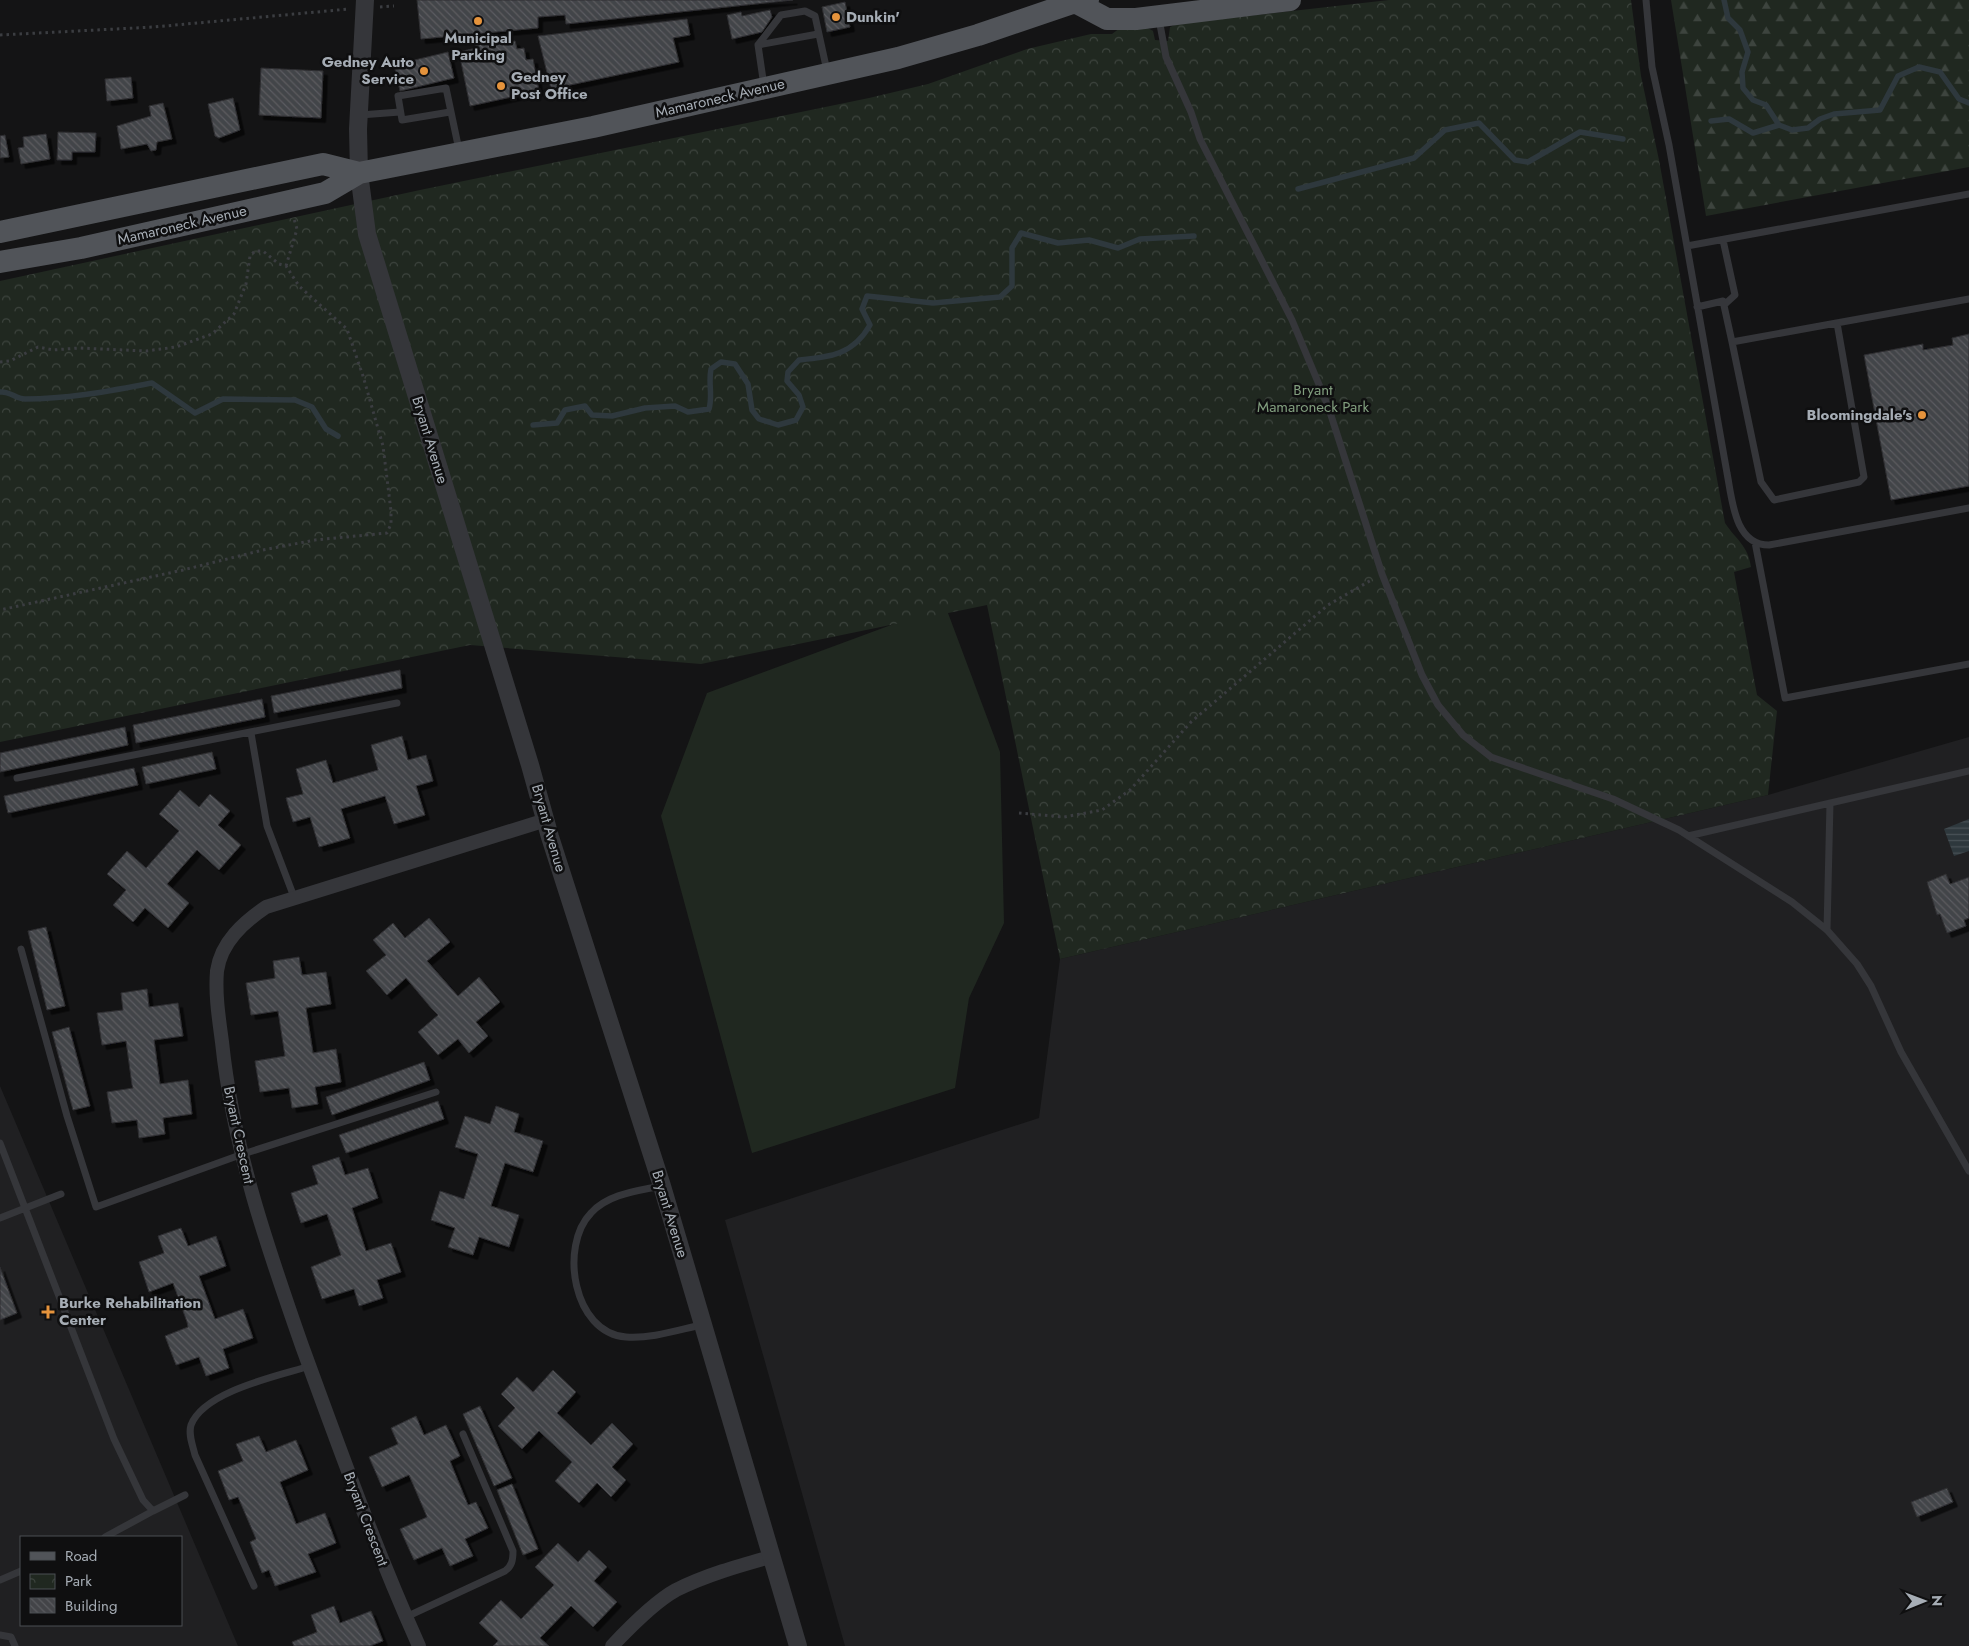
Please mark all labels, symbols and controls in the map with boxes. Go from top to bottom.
place label: Dunkin' [846,6,900,28]
marker: Dunkin' [830,11,842,23]
marker: Municipal Parking [472,15,484,27]
place label: Municipal Parking [444,27,512,66]
place label: Gedney Auto Service [322,51,414,90]
marker: Gedney Auto Service [418,65,430,77]
place label: Gedney Post Office [511,66,588,105]
street label: Mamaroneck Avenue [653,72,787,124]
marker: Gedney Post Office [495,80,507,92]
street label: Mamaroneck Avenue [115,199,249,251]
park label: Bryant Mamaroneck Park [1257,379,1369,418]
street label: Bryant Avenue [406,394,454,487]
place label: Bloomingdale's [1807,404,1912,426]
marker: Bloomingdale's [1916,409,1928,421]
street label: Bryant Avenue [526,781,572,875]
street label: Bryant Crescent [218,1084,260,1186]
street label: Bryant Avenue [646,1168,694,1261]
place label: Burke Rehabilitation Center [59,1292,201,1331]
marker: Burke Rehabilitation Center [41,1305,55,1319]
street label: Bryant Crescent [338,1469,394,1570]
legend [20,1536,182,1626]
text: Road [65,1545,97,1567]
text: Park [65,1570,92,1592]
north arrow [1899,1576,1949,1626]
text: Building [65,1595,117,1617]
text: N [1927,1595,1947,1607]

